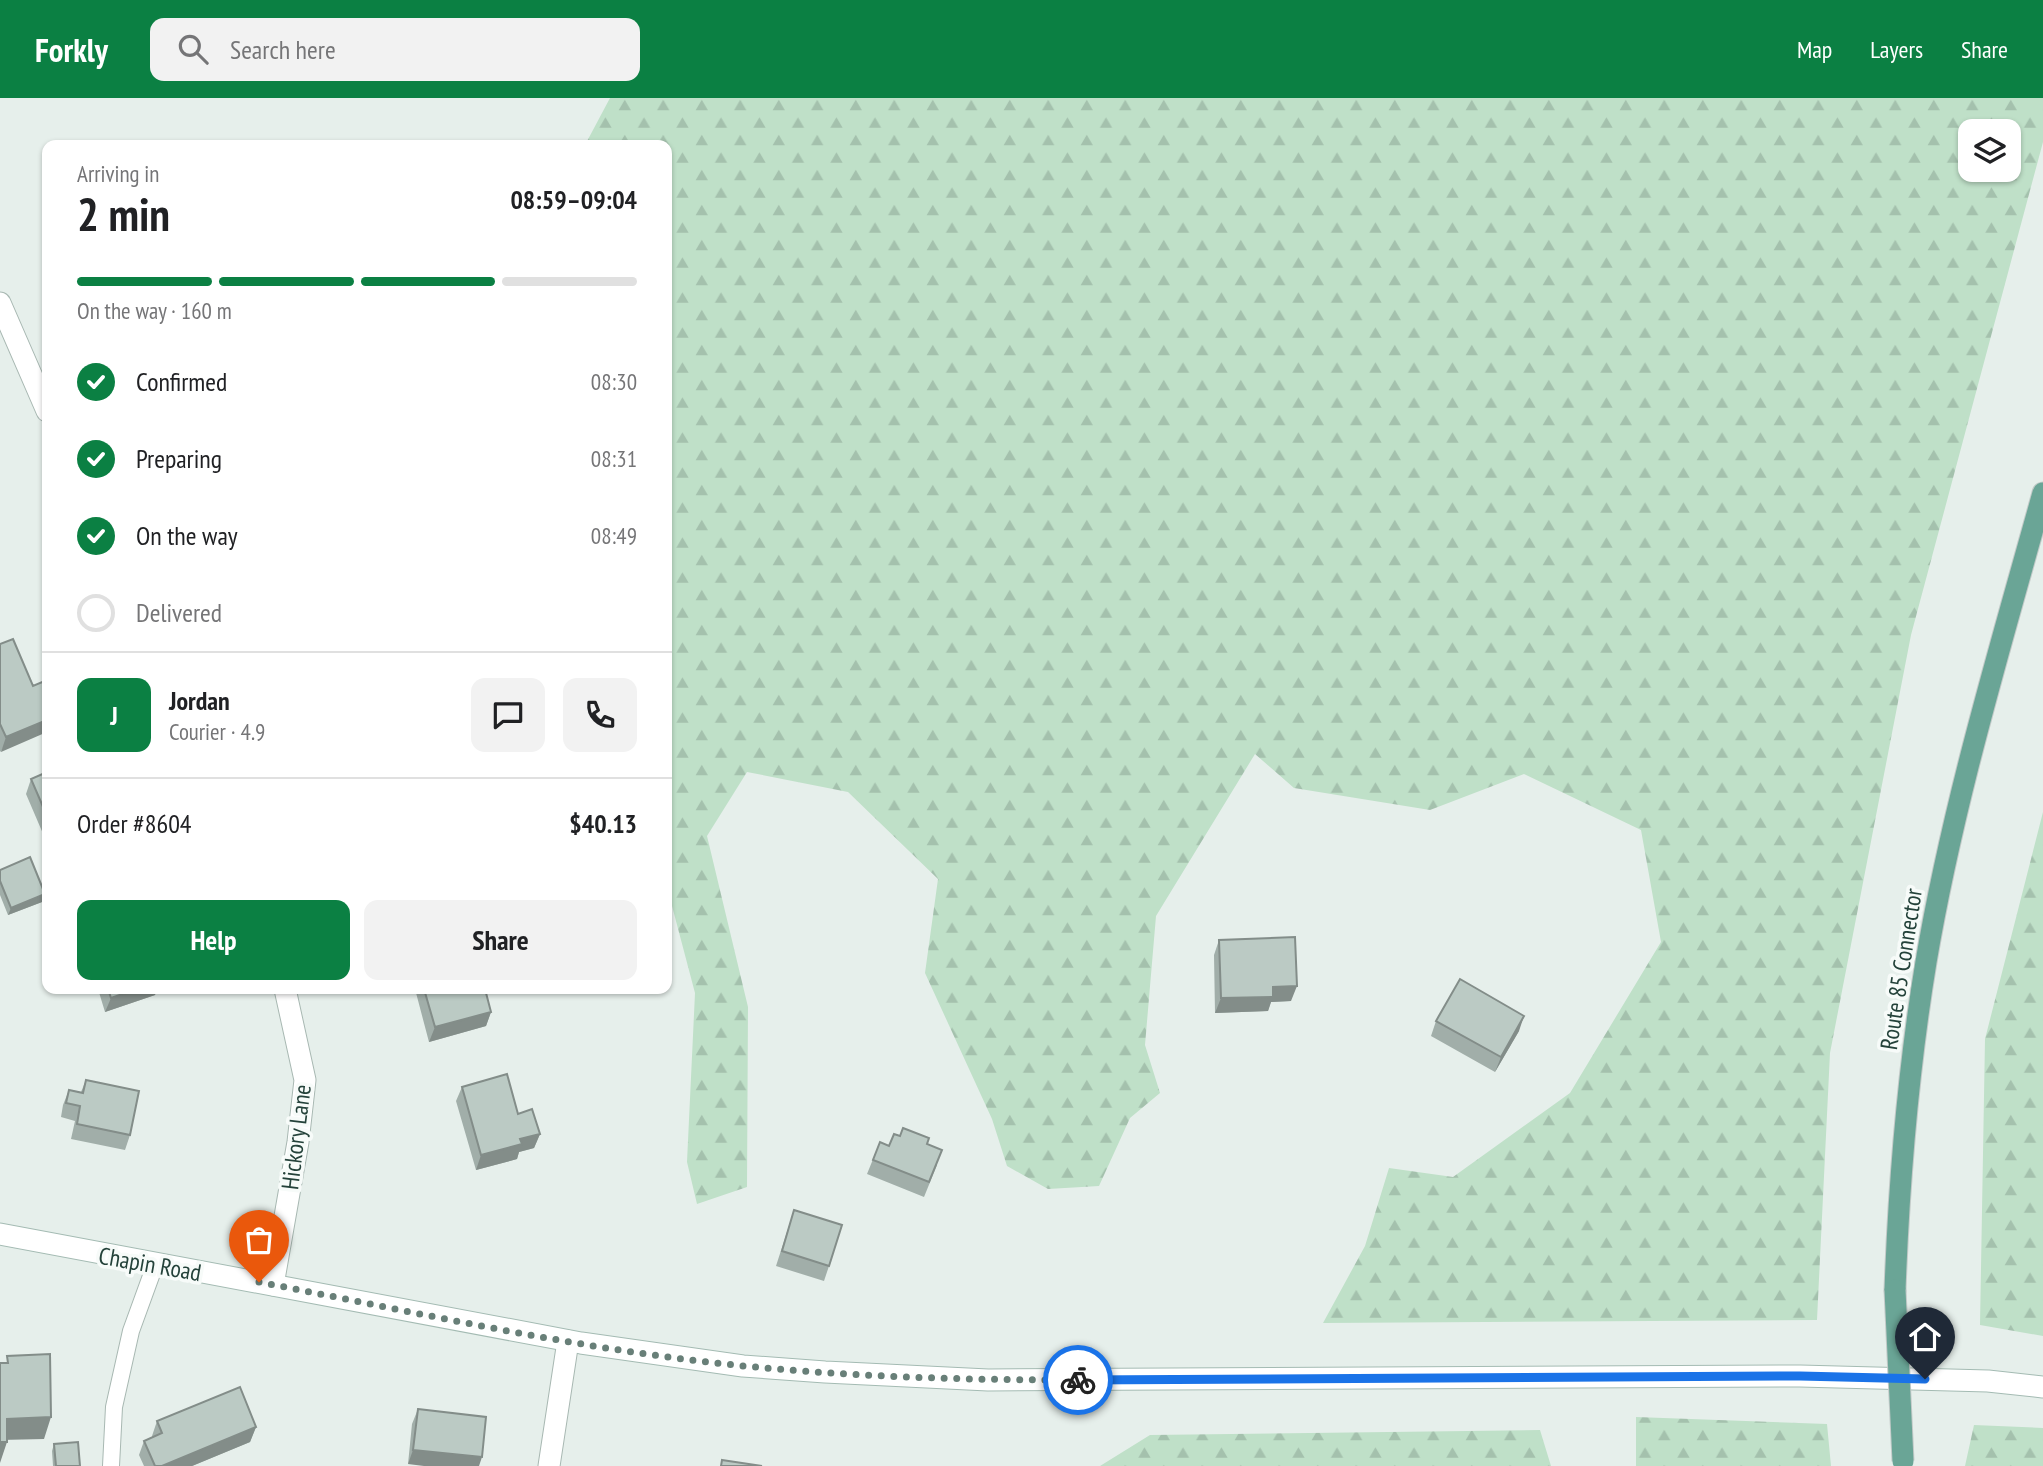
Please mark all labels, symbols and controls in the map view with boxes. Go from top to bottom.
search box [150,18,640,81]
text: Forkly [35,28,108,71]
icon: search [174,30,212,68]
text: Search here [230,33,336,66]
text: Map [1797,34,1832,65]
text: Layers [1870,34,1923,65]
text: Share [1961,34,2008,65]
map controls [1958,119,2021,182]
button: layers [1958,119,2021,182]
text: Arriving in [77,159,159,188]
text: 08:59–09:04 [510,183,637,216]
text: 2 min [77,184,170,244]
text: On the way · 160 m [77,296,232,325]
icon: check [77,363,115,401]
text: Confirmed [136,365,227,398]
text: 08:30 [591,367,637,396]
icon: check [77,440,115,478]
text: Preparing [136,442,222,475]
text: 08:31 [591,444,637,473]
icon: check [77,517,115,555]
text: On the way [136,519,238,552]
text: 08:49 [591,521,637,550]
text: Delivered [136,596,222,629]
button: chat [471,678,545,752]
button: phone [563,678,637,752]
text: Jordan [169,684,230,717]
text: J [110,699,118,732]
text: Courier · 4.9 [169,717,265,746]
text: Order #8604 [77,807,192,840]
text: $40.13 [569,807,637,840]
street label: Route 85 Connector [1873,886,1929,1052]
button: Help [77,900,350,980]
button: Share [364,900,637,980]
street label: Hickory Lane [274,1083,318,1191]
pin [229,1210,289,1282]
icon: bag [240,1221,278,1259]
street label: Chapin Road [96,1240,204,1288]
pin [1895,1307,1955,1379]
icon: home [1906,1318,1944,1356]
courier [1043,1345,1113,1415]
icon: bike [1059,1361,1097,1399]

